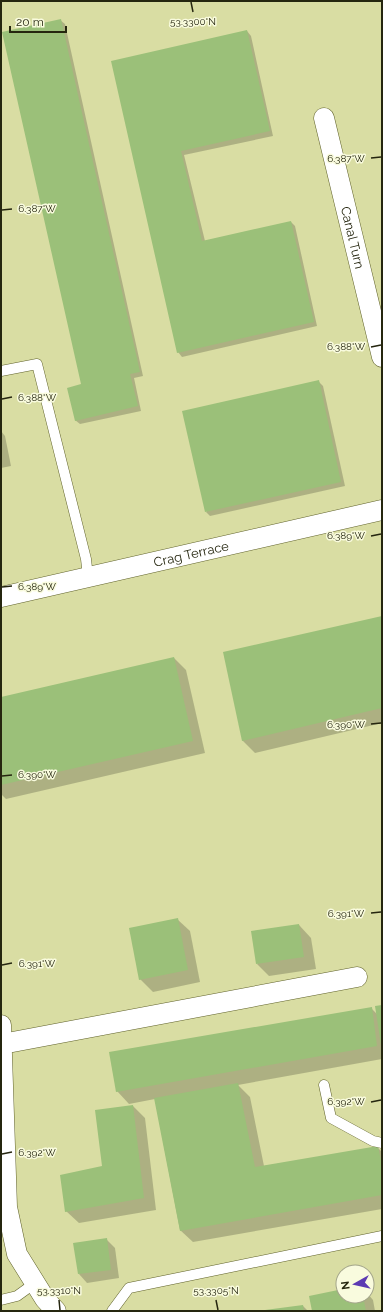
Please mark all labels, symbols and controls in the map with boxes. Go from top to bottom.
scale bar [10,8,66,34]
text: 20 m [16,15,44,29]
text: 53.3300°N [170,16,216,27]
text: 6.387°W [327,153,365,164]
text: 6.387°W [18,203,56,214]
street label: Canal Turn [338,205,368,270]
text: 6.388°W [327,341,366,352]
text: 6.388°W [18,392,57,403]
text: 6.389°W [327,530,365,541]
street label: Crag Terrace [152,538,230,569]
text: 6.389°W [18,581,56,592]
text: 6.390°W [327,719,366,730]
text: 6.390°W [18,769,57,780]
text: 6.391°W [328,908,365,919]
text: 6.391°W [19,958,56,969]
text: 6.392°W [327,1096,365,1107]
text: 6.392°W [18,1147,56,1158]
north arrow [335,1264,375,1304]
text: N [339,1280,353,1290]
text: 53.3310°N [37,1285,81,1296]
text: 53.3305°N [193,1285,239,1296]

